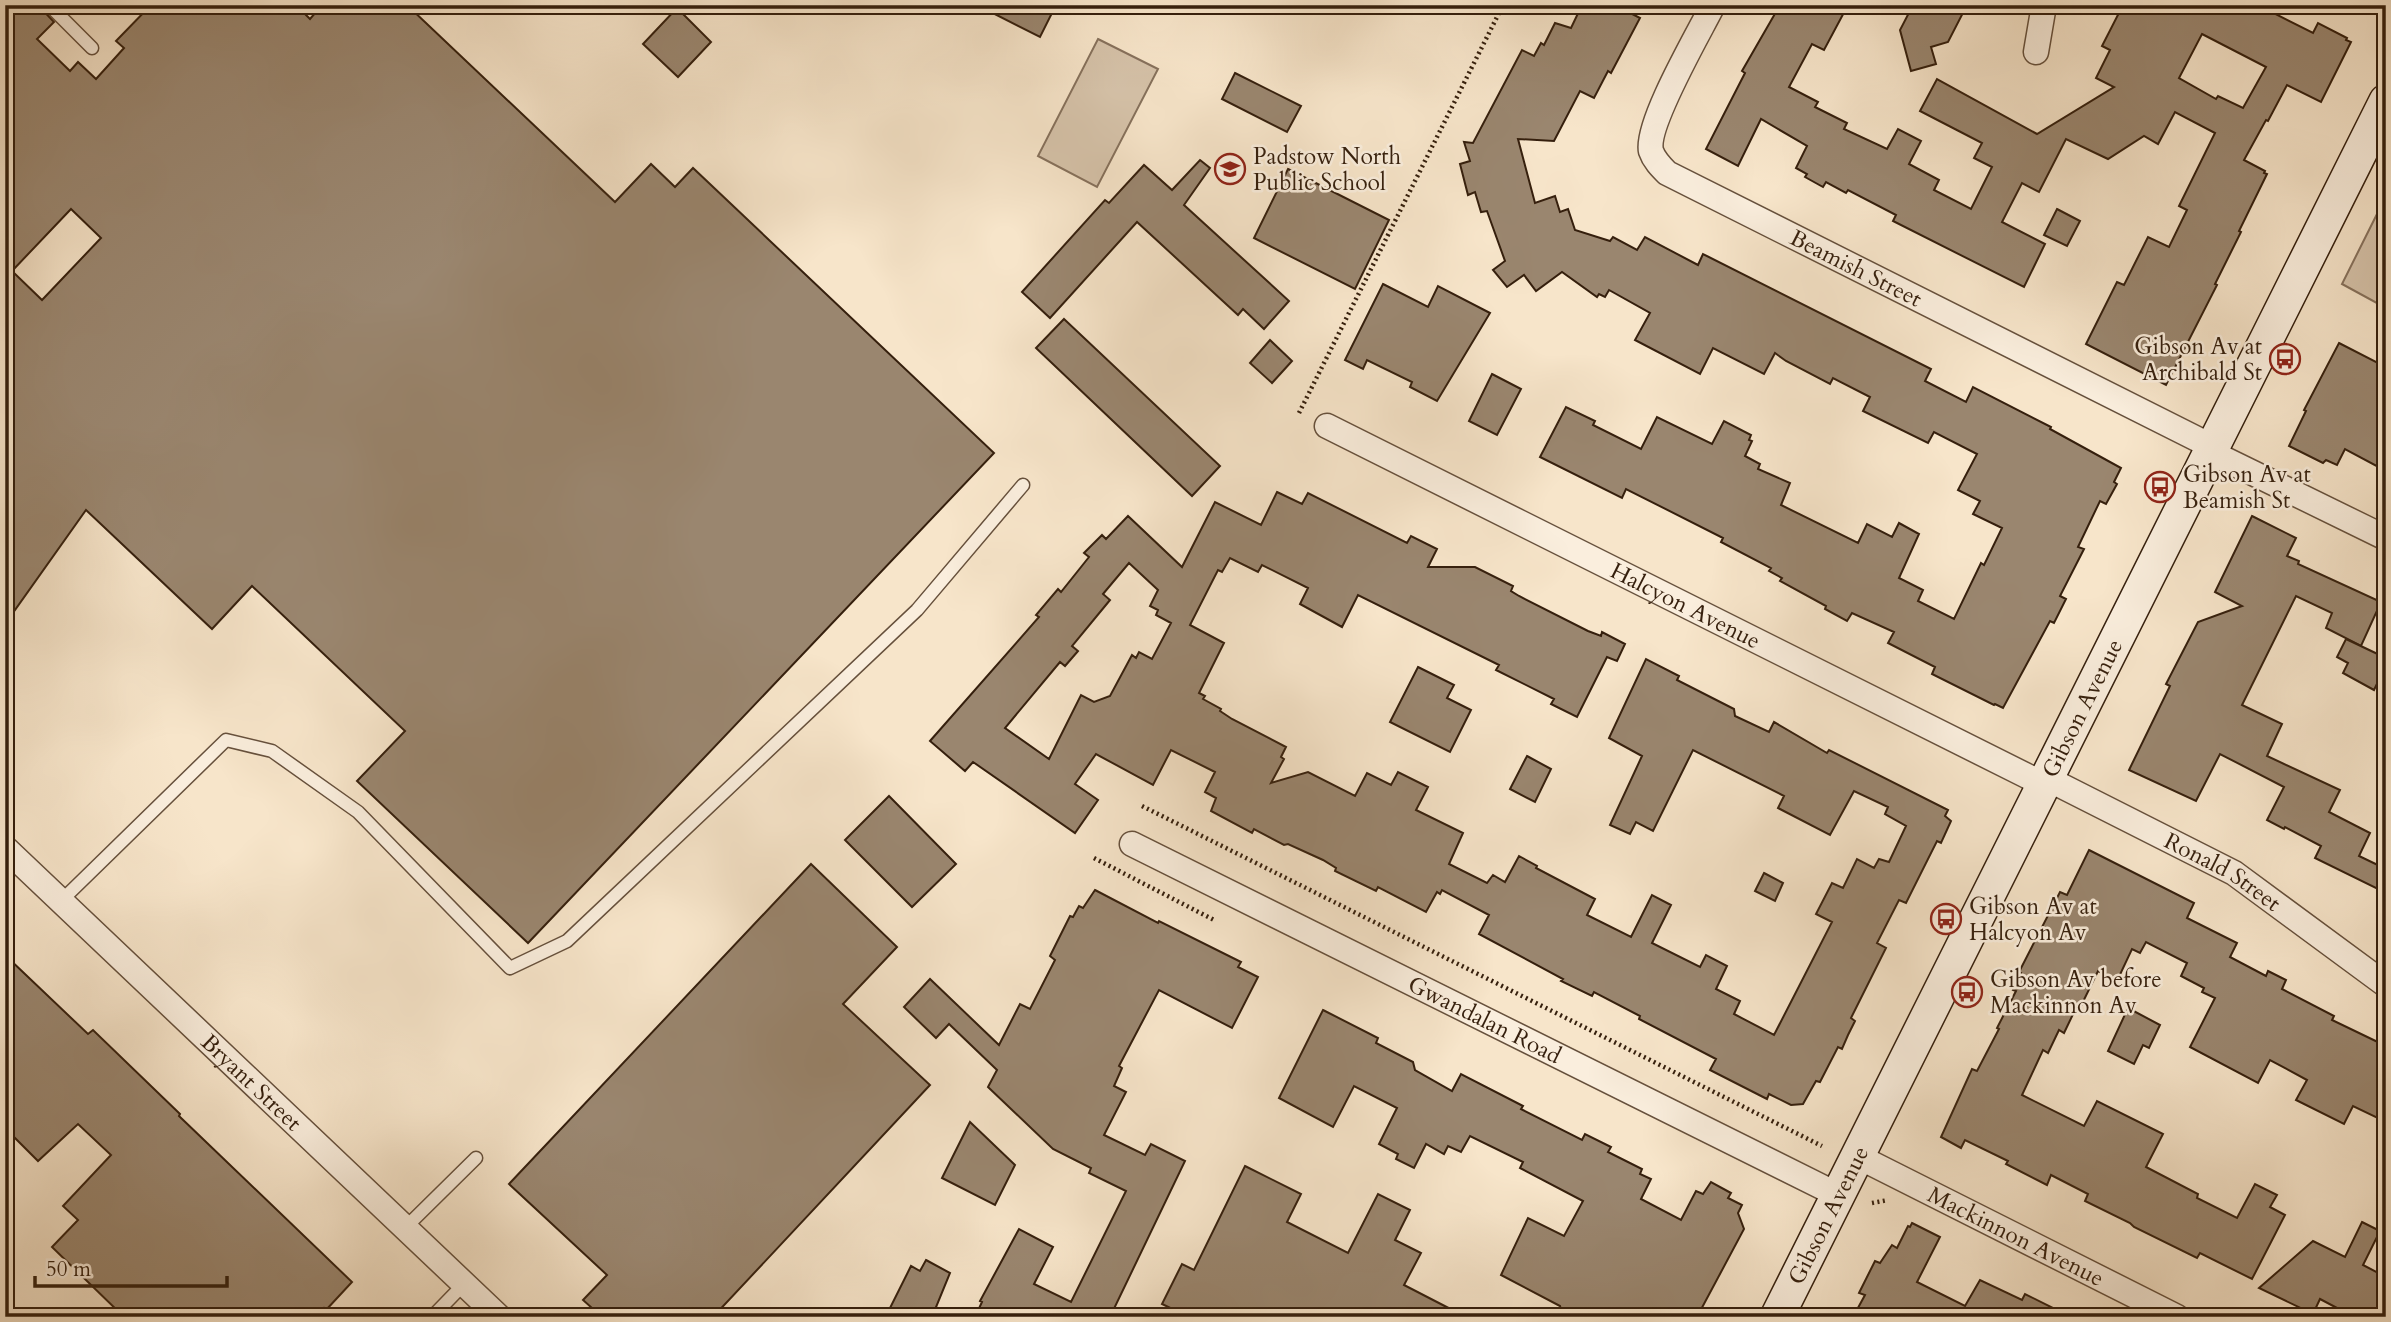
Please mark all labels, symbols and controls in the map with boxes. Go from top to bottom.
place label: Padstow North Public School [1253,141,1401,198]
school or university icon: Padstow North Public School [1213,152,1247,186]
street label: Beamish Street [1785,222,1927,314]
place label: Gibson Av at Archibald St [2134,331,2262,388]
bus stop icon: Gibson Av at Archibald St [2268,342,2302,376]
place label: Gibson Av at Beamish St [2183,459,2311,516]
bus stop icon: Gibson Av at Beamish St [2143,470,2177,504]
street label: Halcyon Avenue [1605,555,1766,656]
street label: Gibson Avenue [2035,634,2130,783]
street label: Ronald Street [2159,825,2287,918]
place label: Gibson Av at Halcyon Av [1969,891,2097,948]
bus stop icon: Gibson Av at Halcyon Av [1929,902,1963,936]
place label: Gibson Av before Mackinnon Av [1990,964,2162,1021]
street label: Gwandalan Road [1403,969,1567,1071]
bus stop icon: Gibson Av before Mackinnon Av [1950,975,1984,1009]
street label: Bryant Street [194,1027,308,1138]
street label: Gibson Avenue [1781,1141,1876,1290]
street label: Mackinnon Avenue [1922,1179,2109,1294]
scale bar [35,1245,228,1289]
text: 50 m [46,1255,91,1284]

